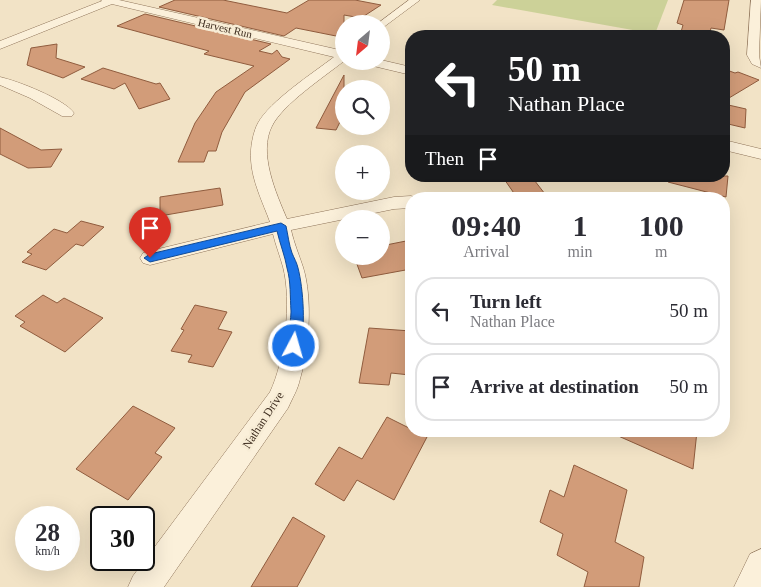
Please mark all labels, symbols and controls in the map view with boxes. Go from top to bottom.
north arrow [335,15,390,70]
map controls [335,15,390,265]
street label: Harvest Run [197,16,254,40]
icon: left [425,50,490,115]
text: 50 m [508,50,581,89]
button: search [335,80,390,135]
text: Nathan Place [508,91,625,116]
button: + [335,145,390,200]
icon: arrive [474,145,502,173]
text: Then [425,148,464,169]
pin [129,207,171,258]
text: 09:40 [451,209,521,242]
text: 1 [572,209,587,242]
text: 100 [639,209,684,242]
button: − [335,210,390,265]
icon: arrive [136,214,164,242]
text: Arrival [463,243,509,260]
text: min [568,243,592,260]
text: m [655,243,667,260]
text: Turn left [470,291,542,312]
icon: left [427,297,455,325]
text: 50 m [669,300,708,321]
text: Nathan Place [470,313,555,330]
position arrow [267,319,319,371]
icon: arrive [427,373,455,401]
text: Arrive at destination [470,376,639,397]
text: 50 m [669,376,708,397]
street label: Nathan Drive [239,389,287,451]
speed limit sign: 30 [90,506,155,571]
text: 28 [35,519,60,546]
text: km/h [35,544,60,558]

